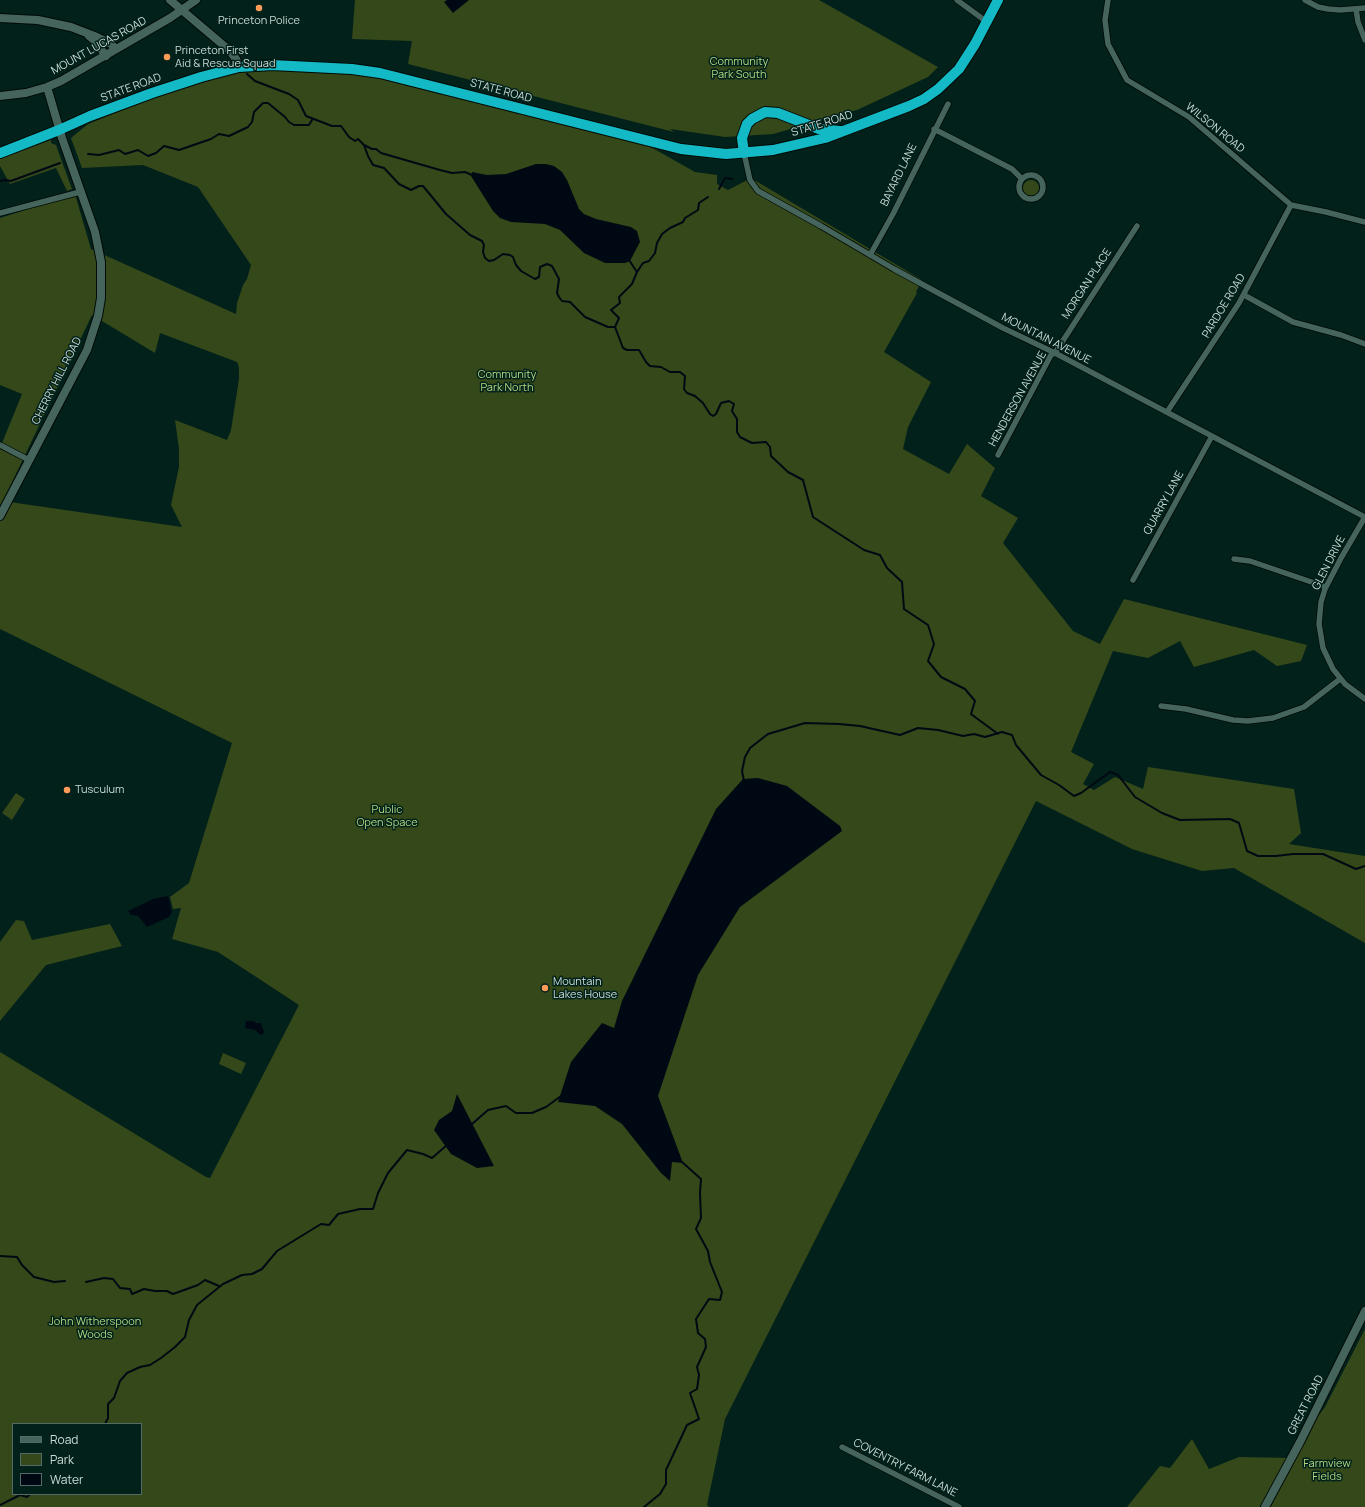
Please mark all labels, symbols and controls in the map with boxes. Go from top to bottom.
marker: Princeton Police [254,3,264,13]
street label: MOUNT LUCAS ROAD [49,14,149,78]
place label: Princeton Police [218,14,300,28]
place label: Princeton First Aid & Rescue Squad [175,44,275,70]
marker: Princeton First Aid & Rescue Squad [162,52,172,62]
park label: Community Park South [710,55,768,81]
street label: STATE ROAD [99,71,163,105]
street label: STATE ROAD [469,76,533,106]
street label: WILSON ROAD [1183,100,1247,156]
street label: STATE ROAD [790,108,854,140]
street label: BAYARD LANE [878,141,920,209]
street label: MORGAN PLACE [1059,246,1115,322]
street label: PARDOE ROAD [1200,271,1248,341]
street label: MOUNTAIN AVENUE [999,311,1093,367]
street label: CHERRY HILL ROAD [29,335,85,427]
street label: HENDERSON AVENUE [986,349,1050,449]
park label: Community Park North [478,368,536,394]
street label: QUARRY LANE [1141,469,1187,537]
street label: GLEN DRIVE [1310,534,1348,592]
place label: Tusculum [75,783,124,797]
marker: Tusculum [62,785,72,795]
park label: Public Open Space [356,803,418,829]
place label: Mountain Lakes House [553,975,617,1001]
marker: Mountain Lakes House [540,983,550,993]
park label: John Witherspoon Woods [49,1315,141,1341]
street label: GREAT ROAD [1285,1373,1327,1437]
legend [12,1423,142,1495]
text: Road [50,1431,78,1448]
street label: COVENTRY FARM LANE [851,1436,959,1500]
text: Park [50,1451,74,1468]
park label: Farmview Fields [1303,1457,1351,1483]
text: Water [50,1471,83,1488]

